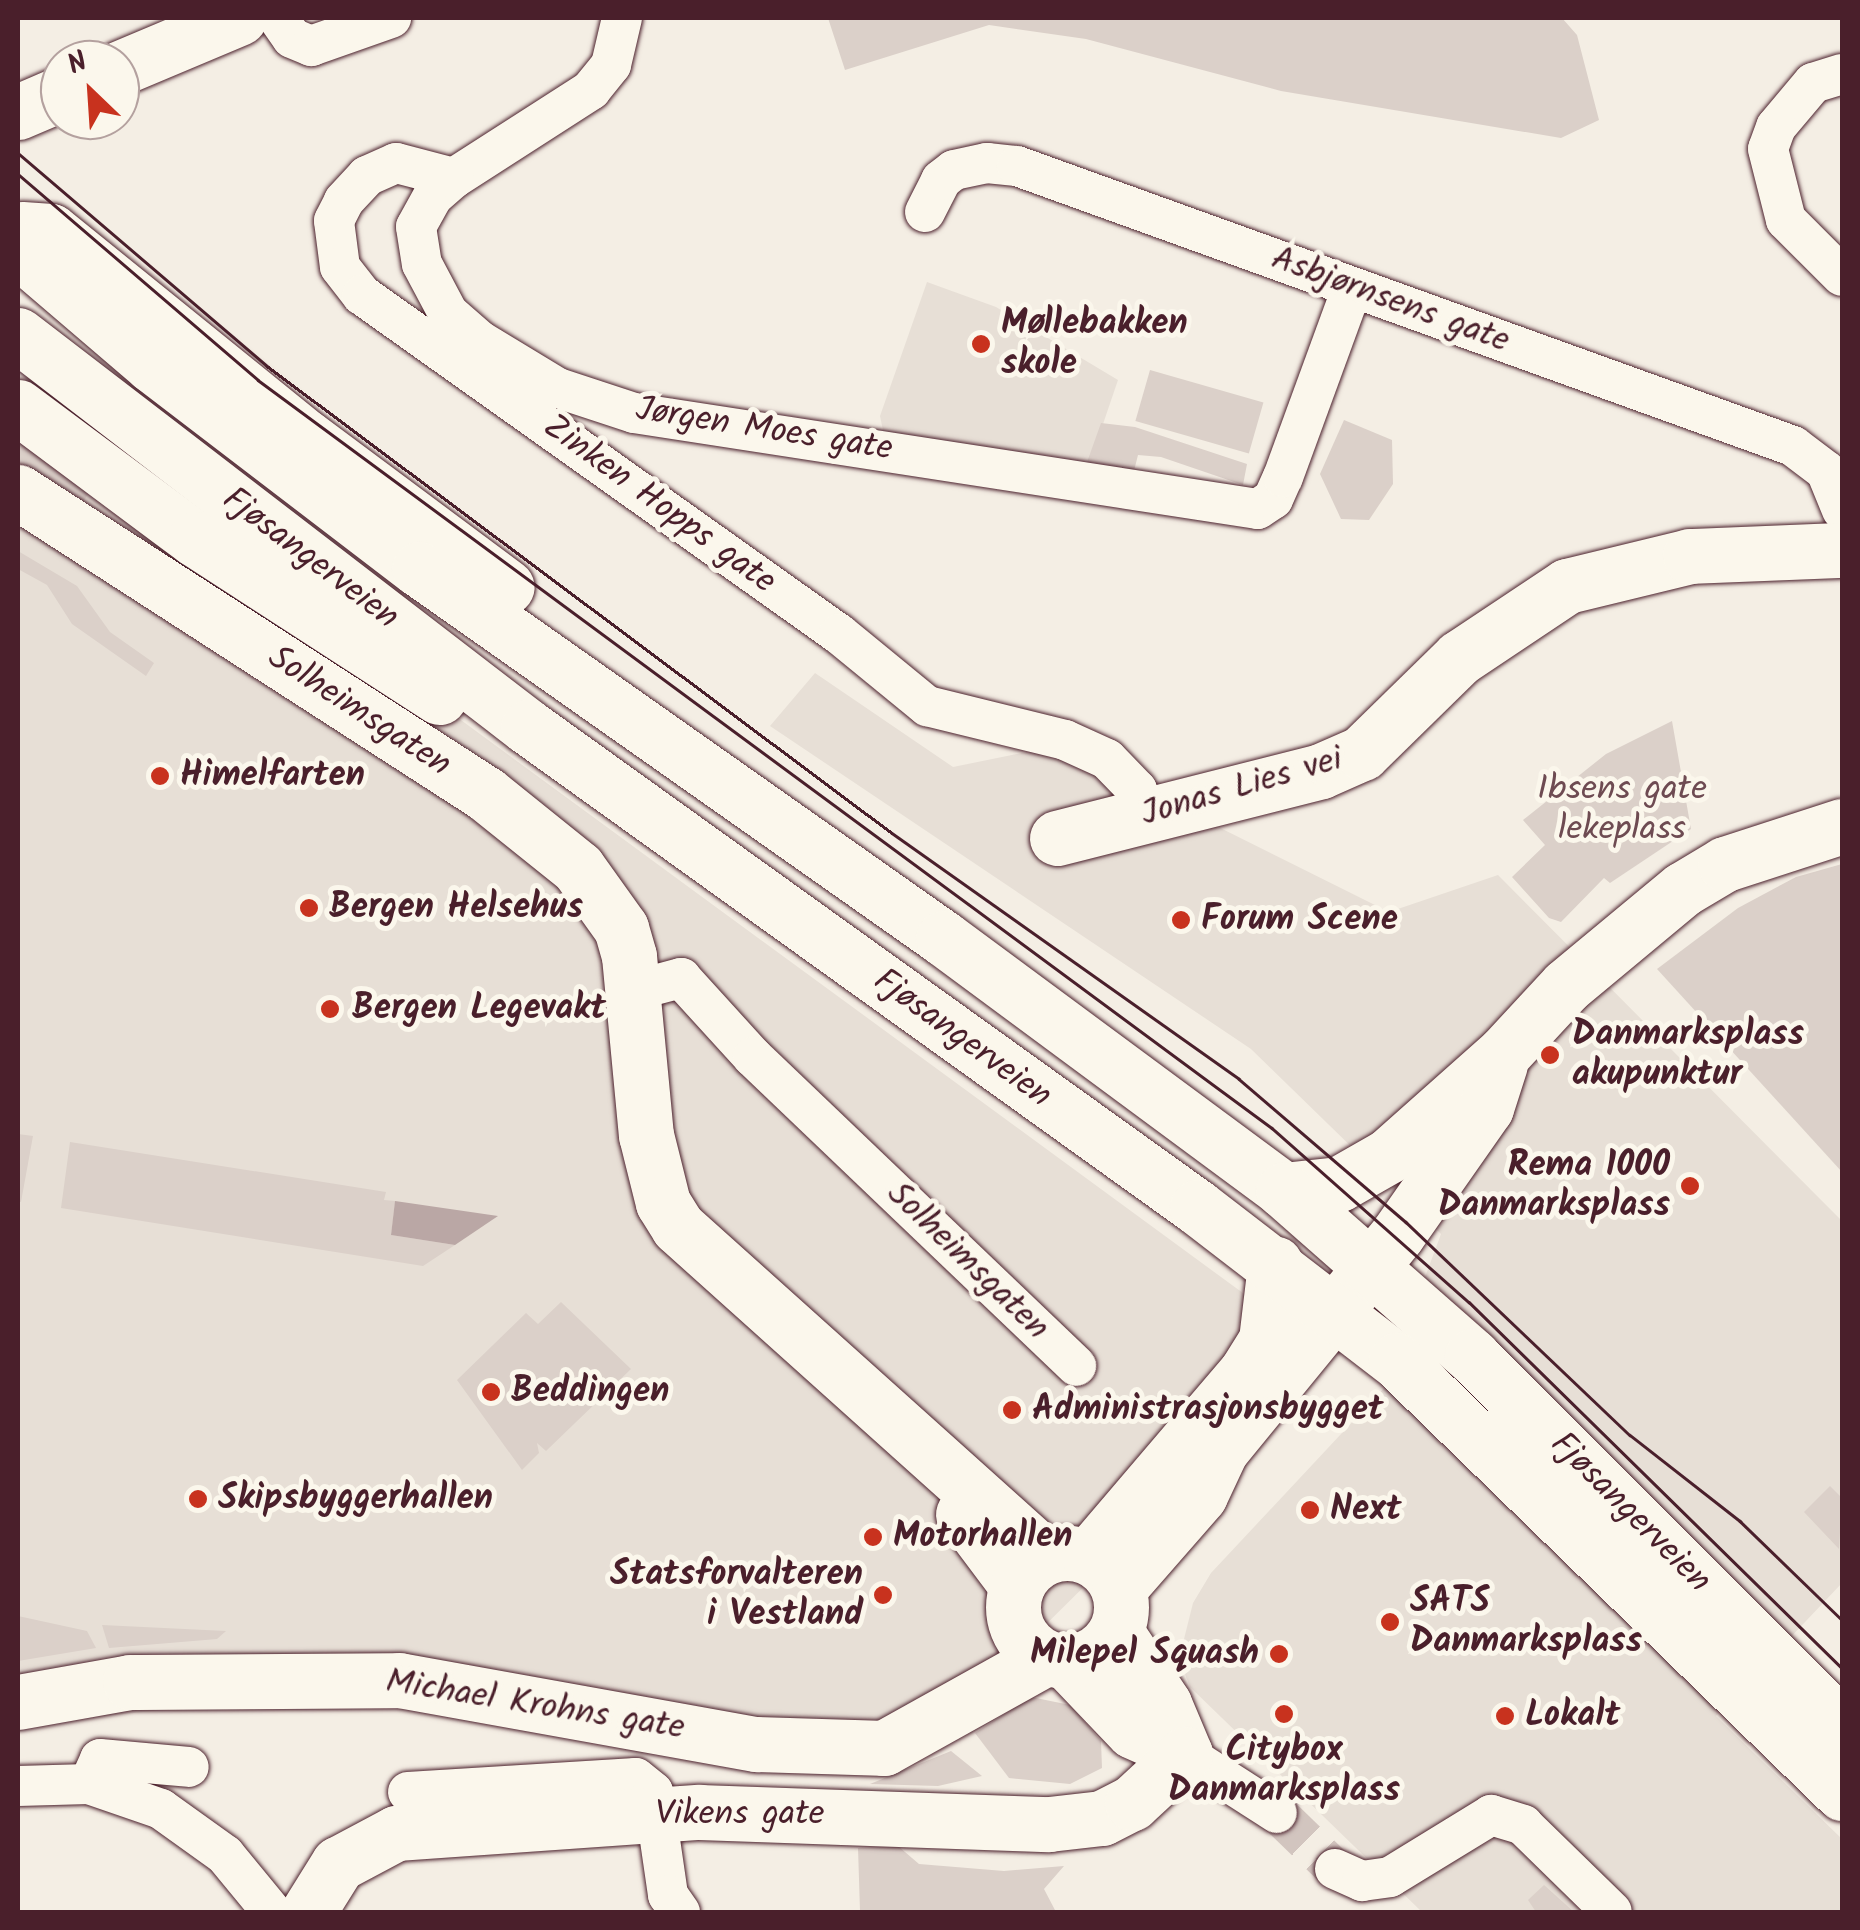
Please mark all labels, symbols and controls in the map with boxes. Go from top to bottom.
north arrow [40,40,140,140]
text: N [60,40,95,88]
street label: Asbjørnsens gate [1265,238,1515,364]
place label: Møllebakken skole [1001,303,1188,385]
marker: Møllebakken skole [970,333,992,355]
street label: Jørgen Moes gate [633,389,895,471]
street label: Zinken Hopps gate [534,406,784,604]
street label: Fjøsangerveien [213,479,407,639]
street label: Solheimsgaten [260,637,458,787]
street label: Jonas Lies vei [1137,739,1347,837]
place label: Himelfarten [180,755,365,797]
marker: Himelfarten [149,765,171,787]
park label: Ibsens gate lekeplass [1537,769,1707,851]
place label: Bergen Helsehus [329,887,583,929]
marker: Bergen Helsehus [298,897,320,919]
place label: Forum Scene [1201,899,1398,941]
marker: Forum Scene [1170,909,1192,931]
street label: Fjøsangerveien [865,960,1059,1118]
place label: Bergen Legevakt [352,988,606,1030]
marker: Bergen Legevakt [317,996,343,1022]
place label: Danmarksplass akupunktur [1572,1014,1804,1096]
marker: Danmarksplass akupunktur [1537,1042,1563,1068]
place label: Rema 1000 Danmarksplass [1438,1145,1670,1227]
street label: Solheimsgaten [877,1174,1057,1350]
marker: Rema 1000 Danmarksplass [1679,1175,1701,1197]
place label: Beddingen [511,1371,669,1413]
marker: Beddingen [480,1381,502,1403]
place label: Administrasjonsbygget [1032,1389,1384,1431]
marker: Administrasjonsbygget [1001,1399,1023,1421]
street label: Fjøsangerveien [1541,1424,1719,1602]
place label: Skipsbyggerhallen [218,1478,493,1520]
marker: Skipsbyggerhallen [187,1488,209,1510]
place label: Next [1330,1489,1402,1531]
marker: Next [1299,1499,1321,1521]
place label: Motorhallen [893,1516,1072,1558]
marker: Motorhallen [862,1526,884,1548]
place label: Statsforvalteren i Vestland [610,1554,863,1636]
place label: SATS Danmarksplass [1410,1581,1642,1663]
marker: Statsforvalteren i Vestland [872,1584,894,1606]
marker: SATS Danmarksplass [1379,1611,1401,1633]
place label: Milepel Squash [1030,1633,1259,1675]
marker: Milepel Squash [1268,1643,1290,1665]
street label: Michael Krohns gate [383,1662,687,1750]
place label: Lokalt [1525,1695,1620,1737]
marker: Citybox Danmarksplass [1273,1703,1295,1725]
marker: Lokalt [1494,1705,1516,1727]
place label: Citybox Danmarksplass [1168,1730,1400,1812]
street label: Vikens gate [655,1794,825,1836]

